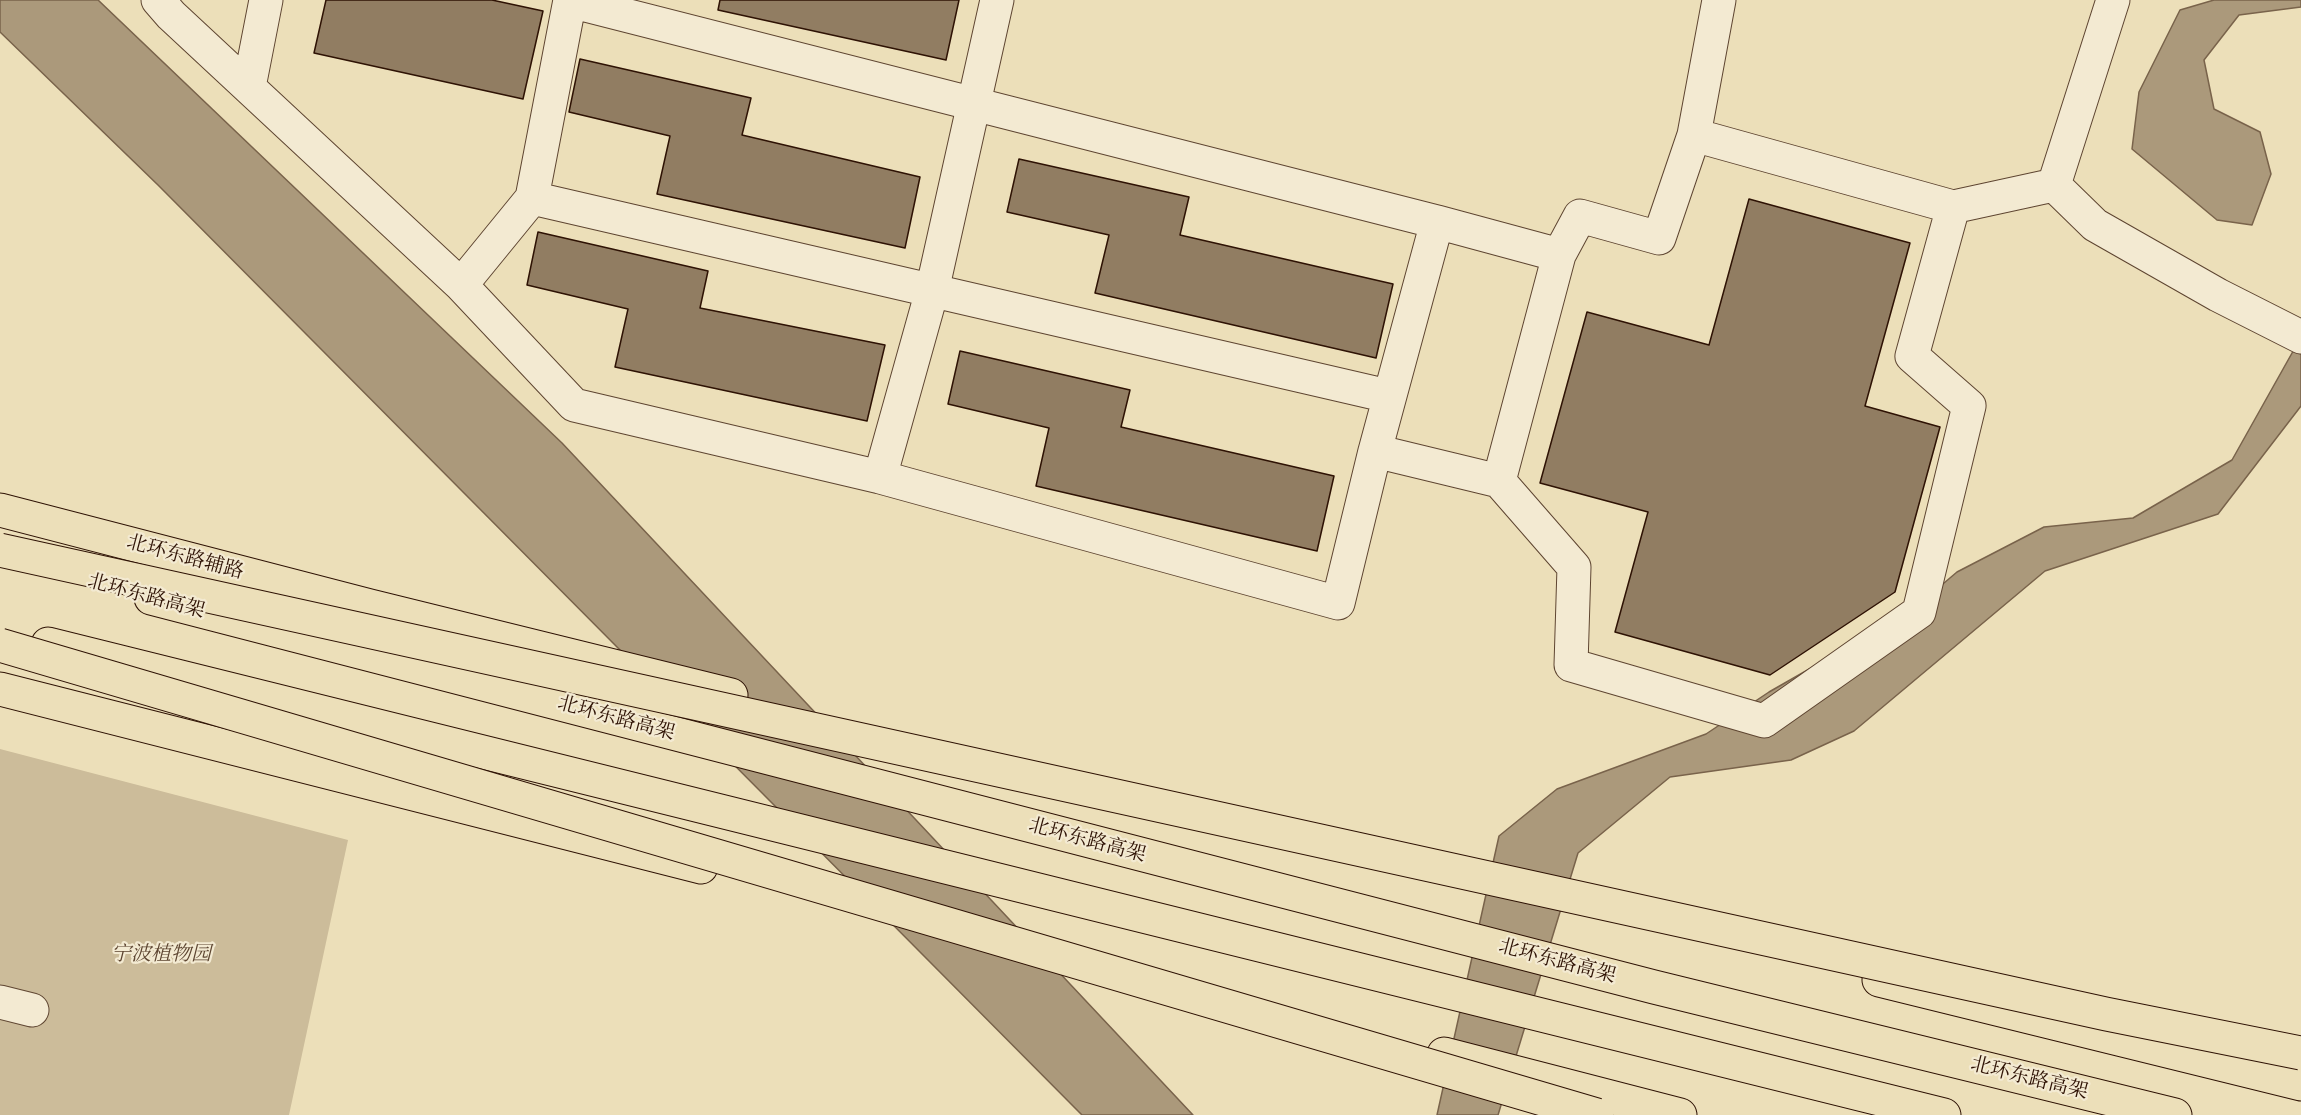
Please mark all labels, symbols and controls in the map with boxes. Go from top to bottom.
street label: 北环东路辅路 [124,531,246,585]
street label: 北环东路高架 [85,570,207,624]
street label: 北环东路高架 [555,692,677,746]
street label: 北环东路高架 [1026,814,1148,868]
street label: 北环东路高架 [1496,935,1618,989]
park label: 宁波植物园 [111,943,211,967]
street label: 北环东路高架 [1968,1053,2090,1105]

